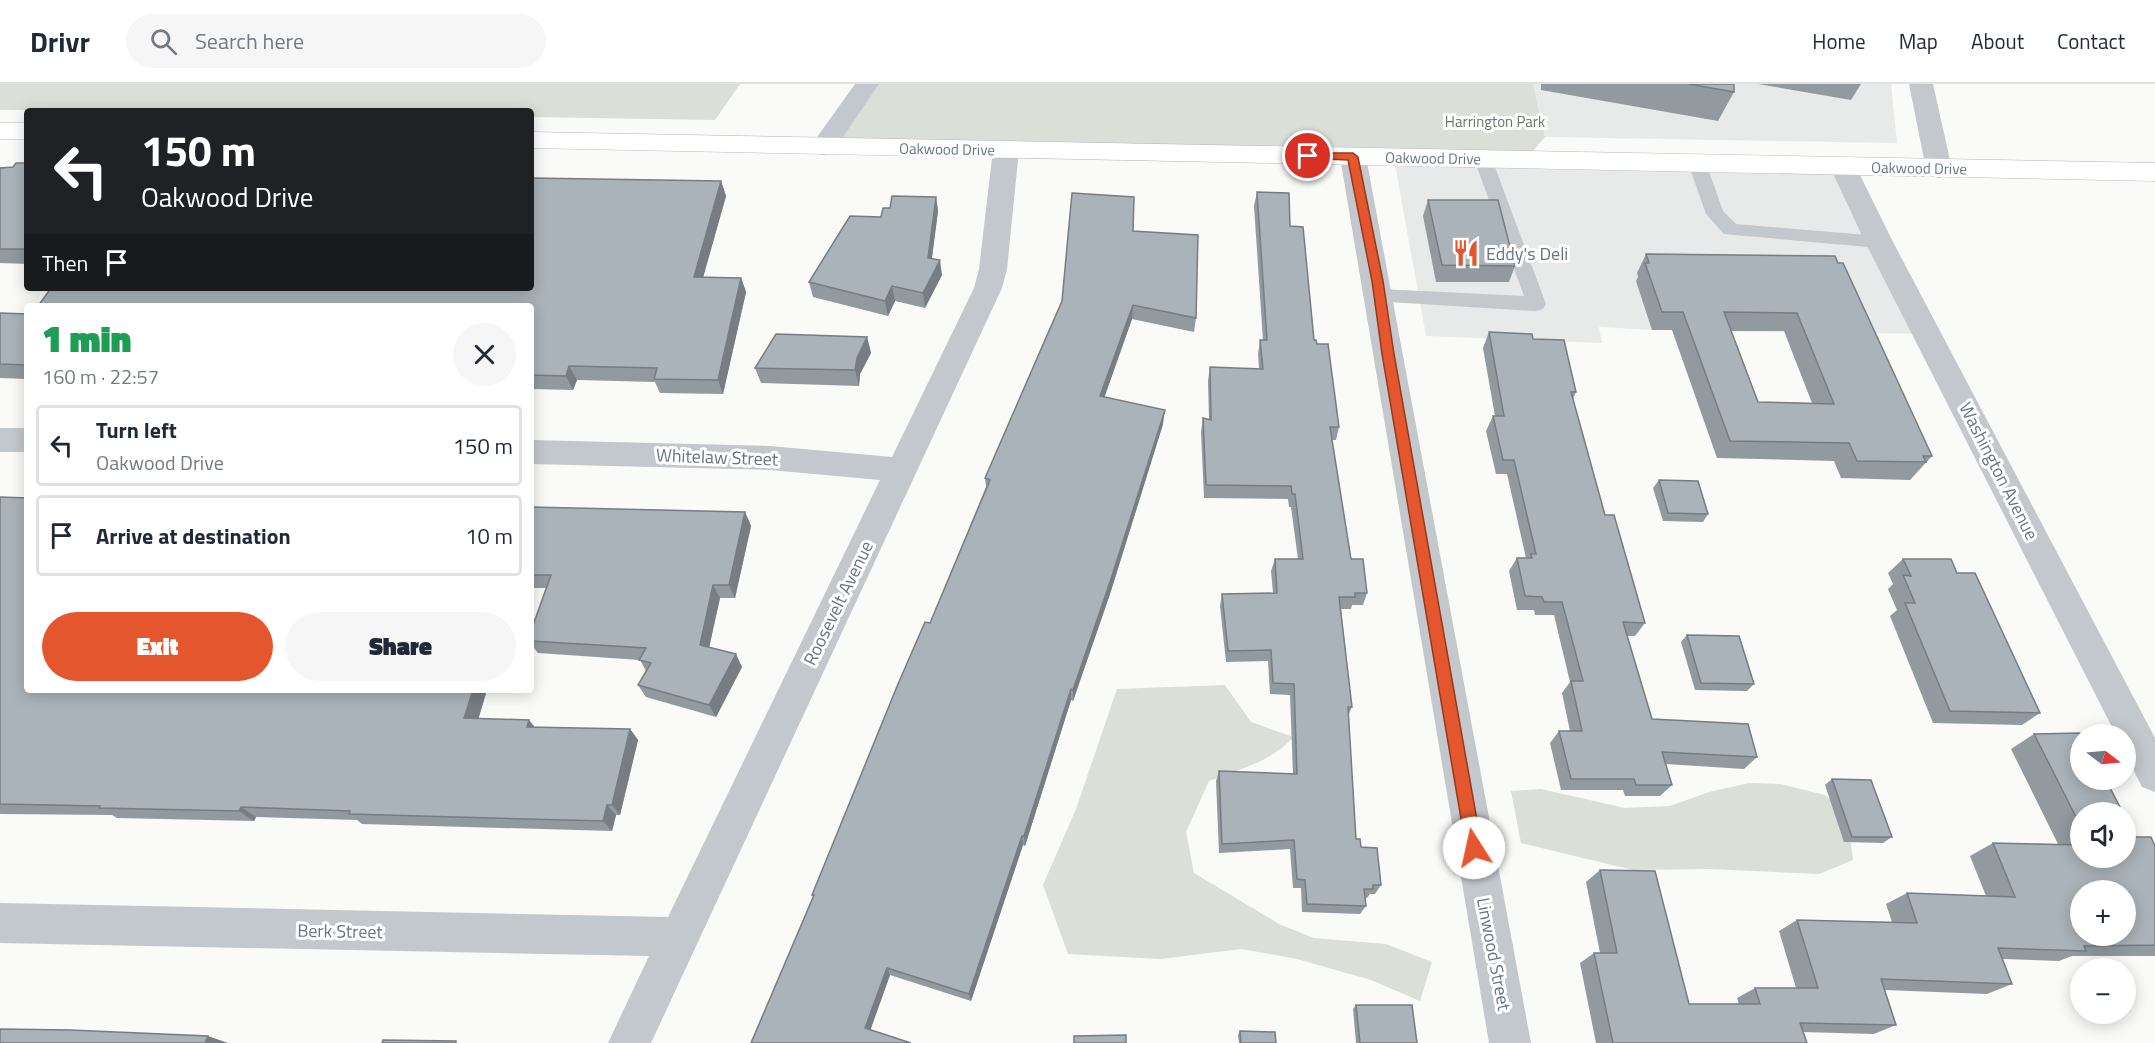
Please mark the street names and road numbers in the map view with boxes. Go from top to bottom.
street label: Oakwood Drive [899,137,995,161]
street label: Oakwood Drive [1385,146,1481,170]
street label: Oakwood Drive [1871,156,1967,180]
street label: Washington Avenue [1953,397,2045,545]
street label: Whitelaw Street [655,441,779,473]
street label: Roosevelt Avenue [796,536,880,670]
street label: Linwood Street [1470,895,1518,1014]
street label: Berk Street [297,917,384,945]

